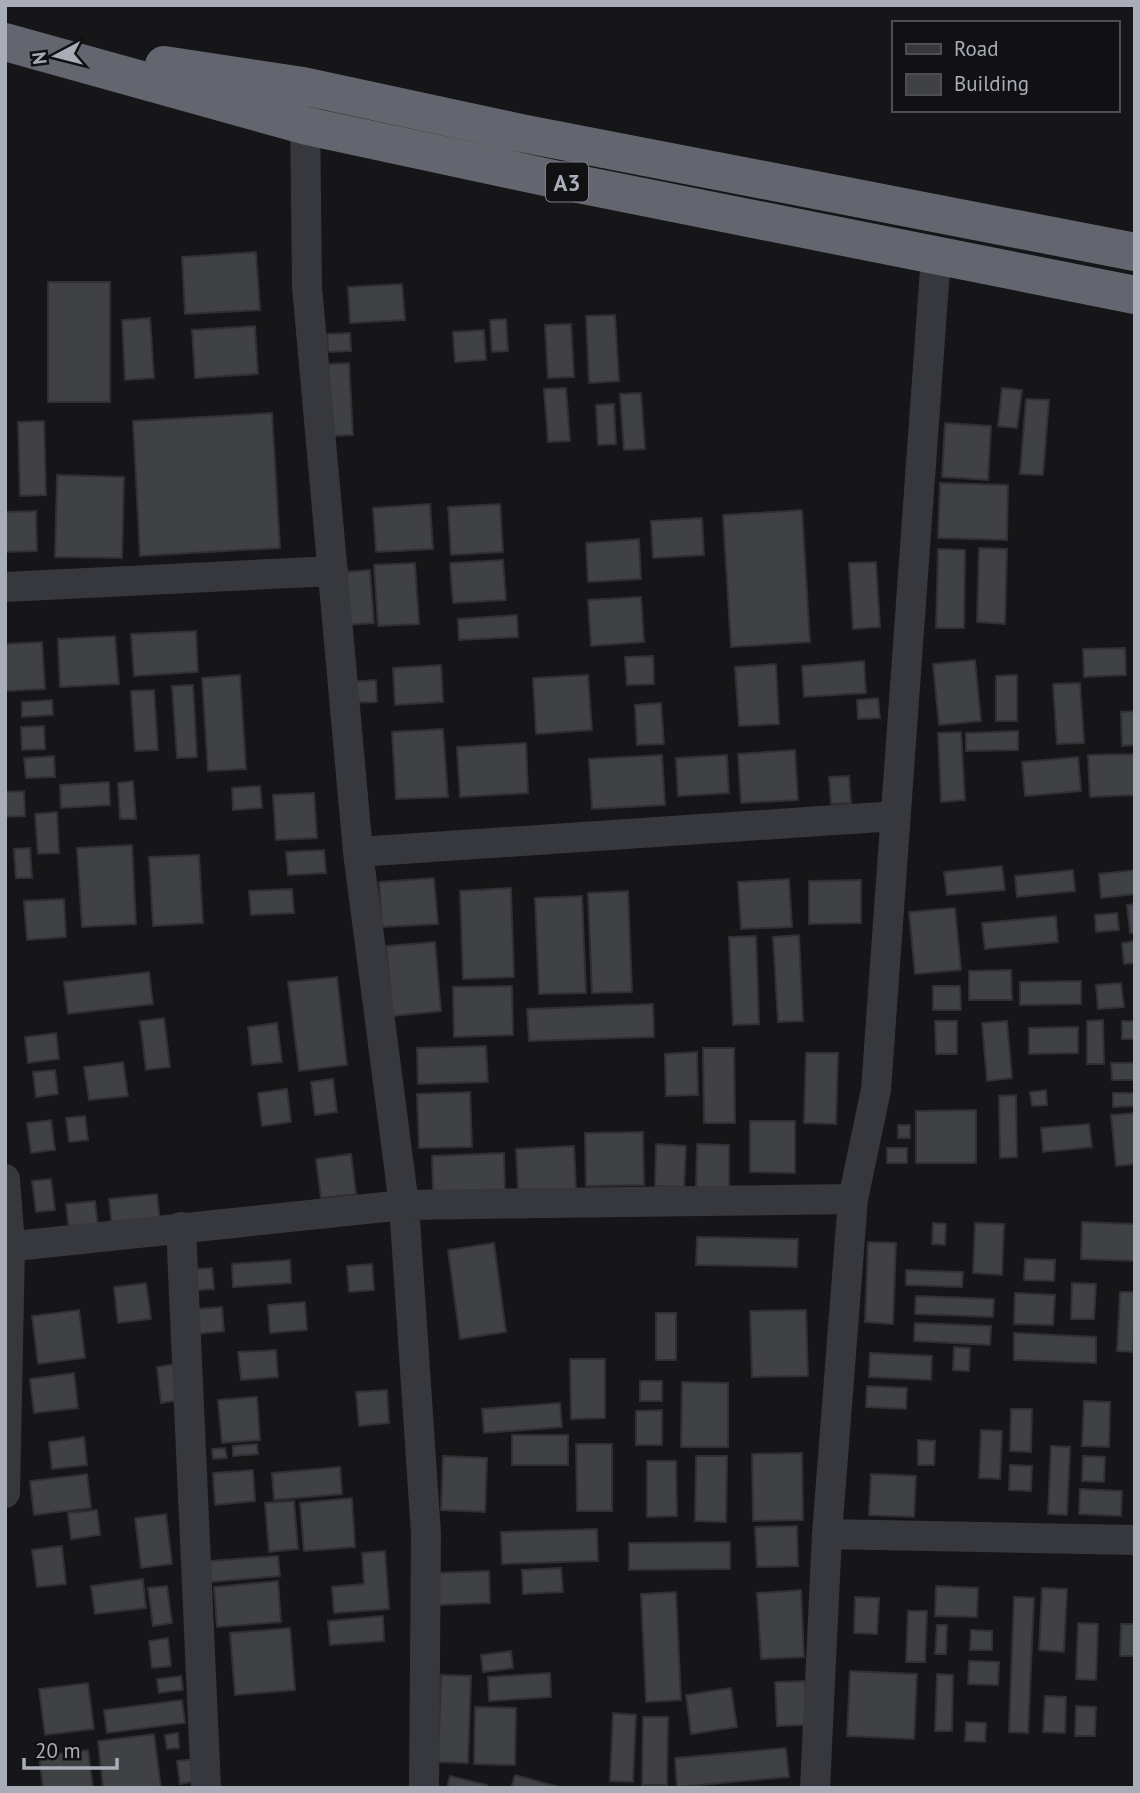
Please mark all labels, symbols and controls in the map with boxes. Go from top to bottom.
north arrow [21,21,91,91]
legend [892,21,1119,112]
text: Road [954,35,998,62]
text: N [26,50,52,66]
text: Building [954,70,1029,97]
road number: A3 [546,162,588,202]
scale bar [24,1727,117,1771]
text: 20 m [35,1737,81,1764]

